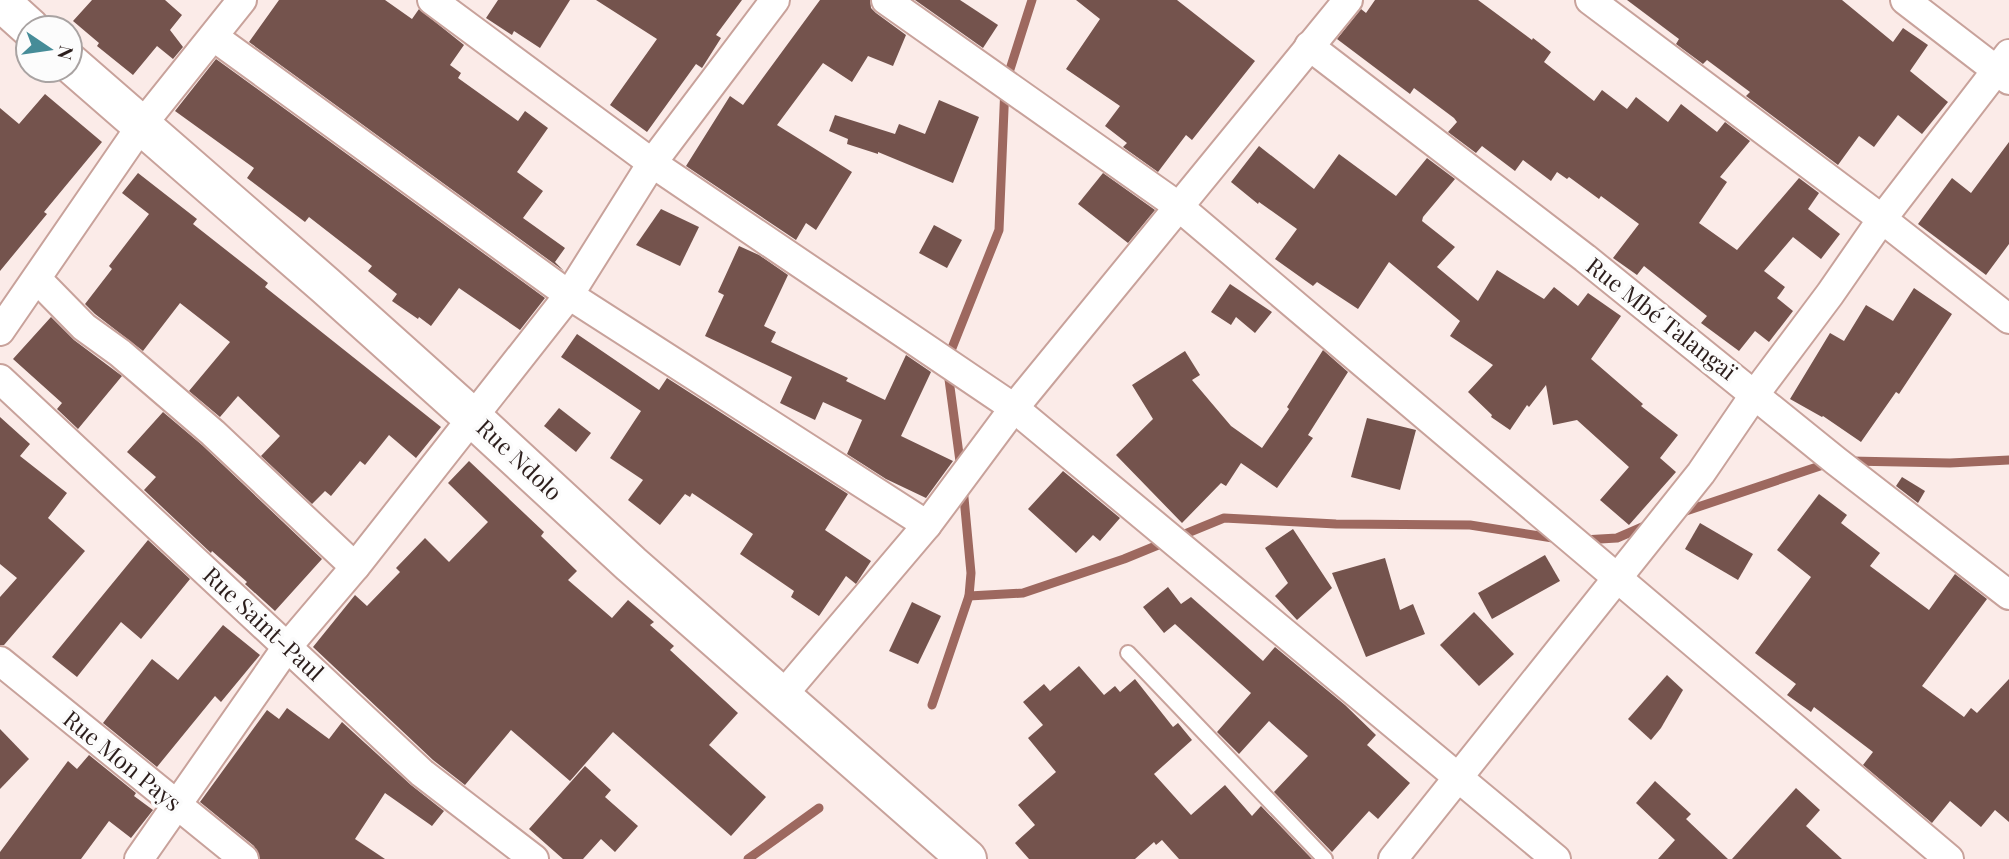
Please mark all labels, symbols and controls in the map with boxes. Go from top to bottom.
north arrow [14,14,84,84]
text: N [52,43,81,63]
street label: Rue Mbé Talangaï [1580,249,1744,387]
street label: Rue Ndolo [471,411,569,506]
street label: Rue Saint-Paul [197,559,331,687]
street label: Rue Mon Pays [57,703,189,817]

